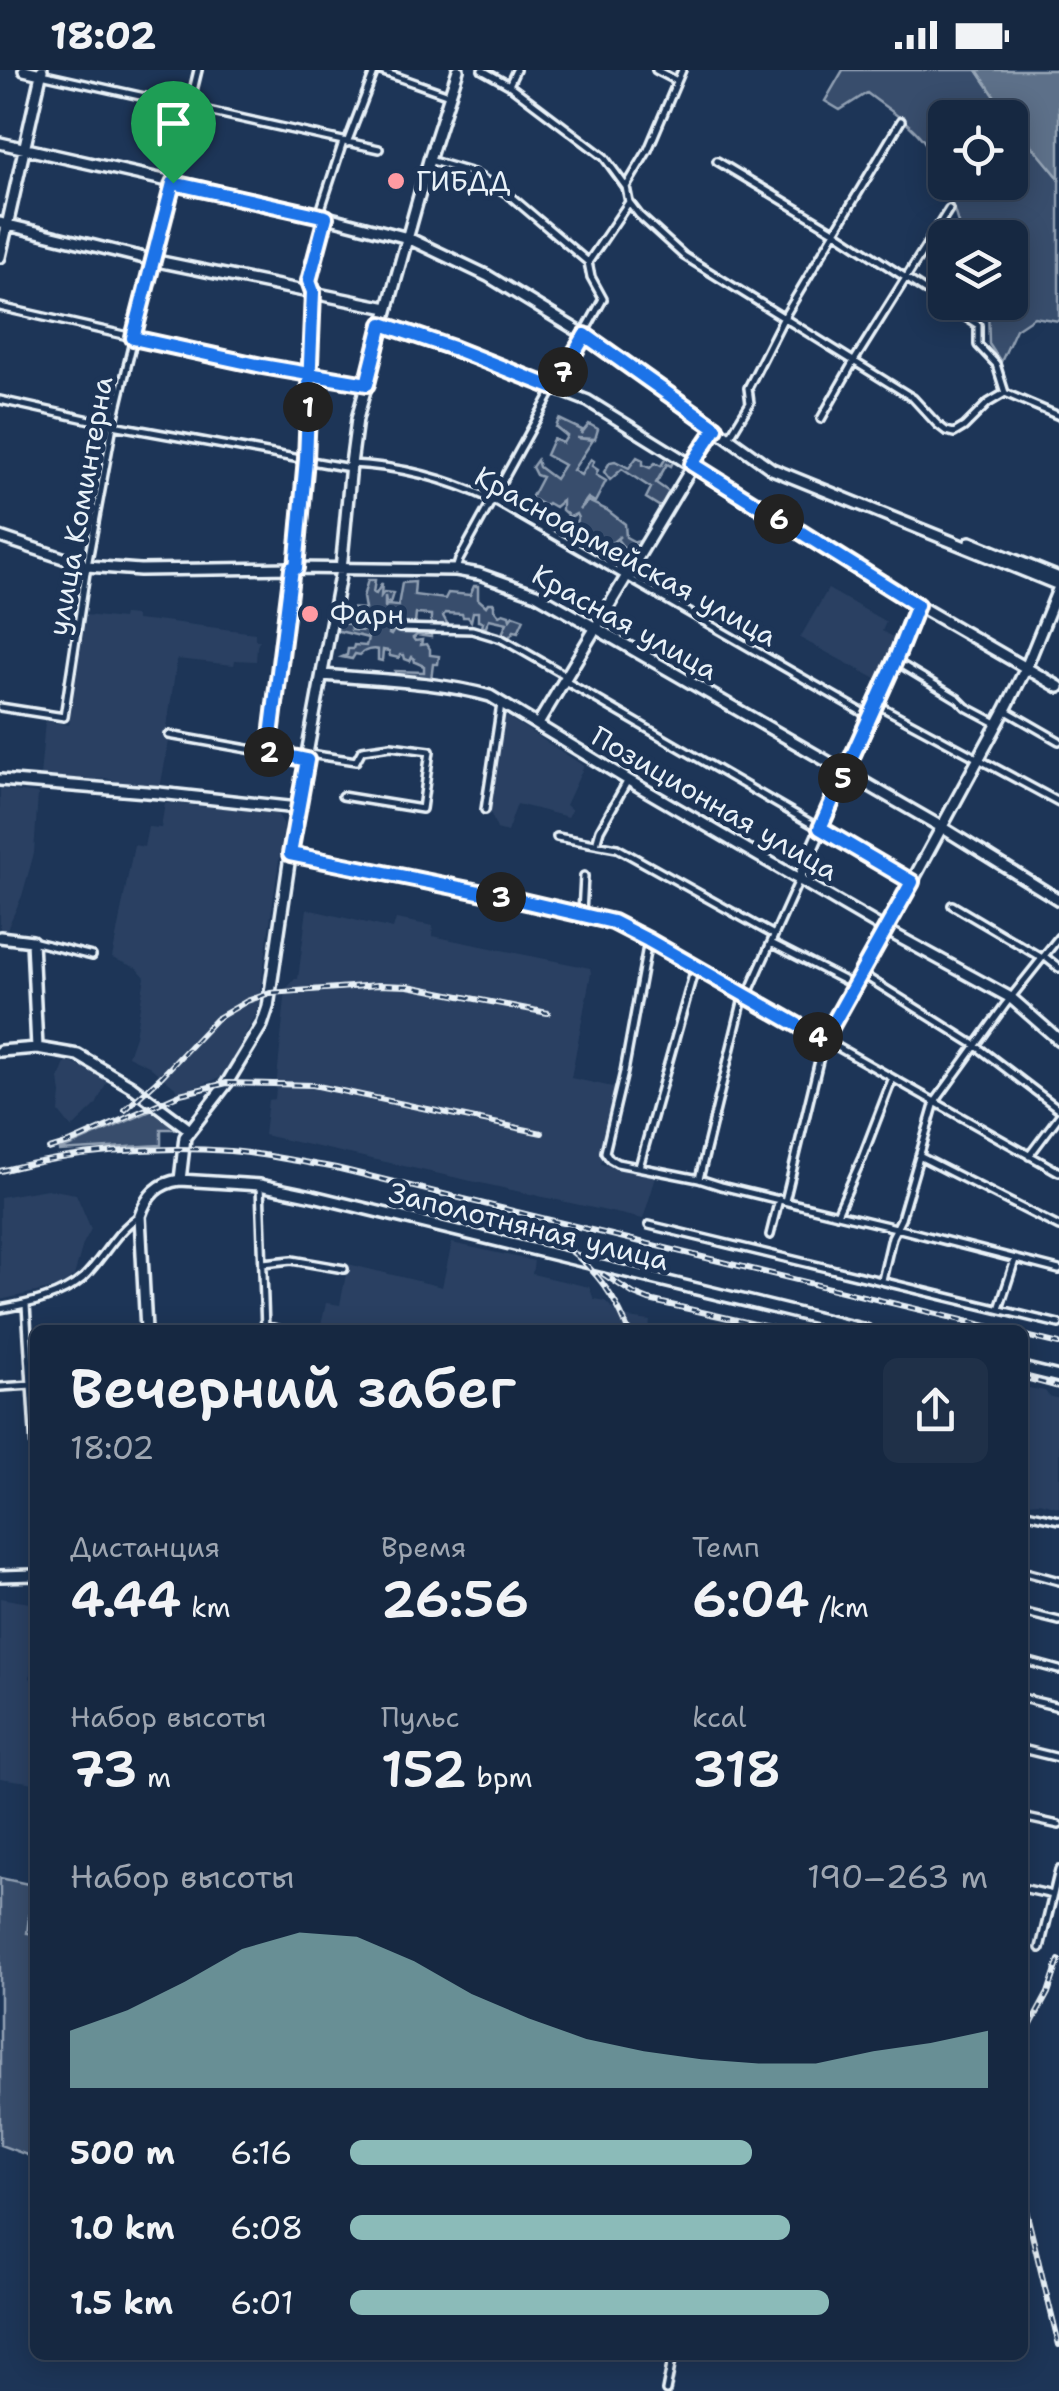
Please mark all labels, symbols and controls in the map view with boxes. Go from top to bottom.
text: 18:02 [50,10,156,61]
pin [131,81,216,184]
icon: arrive [146,96,201,151]
map controls [928,100,1028,320]
button: locate [928,100,1028,200]
place label: ГИБДД [416,162,510,200]
marker: ГИБДД [385,170,407,192]
button: layers [928,220,1028,320]
pin: 7 [538,347,588,397]
text: 7 [553,353,573,391]
street label: улица Коминтерна [38,373,122,639]
pin: 1 [283,382,333,432]
text: 1 [302,388,314,426]
street label: Красноармейская улица [468,457,784,655]
pin: 6 [754,494,804,544]
text: 6 [769,500,789,538]
street label: Красная улица [525,555,725,689]
place label: Фарн [330,595,404,633]
marker: Фарн [299,603,321,625]
street label: Позиционная улица [585,717,845,889]
pin: 2 [244,727,294,777]
text: 2 [259,733,279,771]
pin: 5 [818,753,868,803]
text: 5 [834,759,852,797]
pin: 3 [476,872,526,922]
text: 3 [491,878,511,916]
pin: 4 [793,1012,843,1062]
text: 4 [808,1018,828,1056]
street label: Заполотняная улица [385,1173,673,1279]
text: Вечерний забег [70,1351,516,1425]
button: share [883,1358,988,1463]
text: 18:02 [70,1426,155,1469]
text: Дистанция [70,1528,220,1566]
text: Время [381,1528,466,1566]
text: Темп [692,1528,760,1566]
text: 4.44 [70,1566,181,1633]
text: 26:56 [381,1566,529,1633]
text: 6:04 [692,1566,809,1633]
text: km [181,1588,231,1626]
text: /km [809,1588,869,1626]
text: Набор высоты [70,1698,266,1736]
text: Пульс [381,1698,460,1736]
text: kcal [692,1698,746,1736]
text: 73 [70,1736,137,1803]
text: 152 [381,1736,467,1803]
text: 318 [692,1736,781,1803]
text: m [137,1758,171,1796]
text: bpm [467,1758,533,1796]
text: Набор высоты [70,1855,295,1898]
text: 190–263 m [807,1855,988,1898]
text: 500 m [70,2131,175,2174]
text: 6:16 [230,2131,293,2174]
text: 1.0 km [70,2206,175,2249]
text: 6:08 [230,2206,303,2249]
text: 1.5 km [70,2281,173,2324]
text: 6:01 [230,2281,294,2324]

